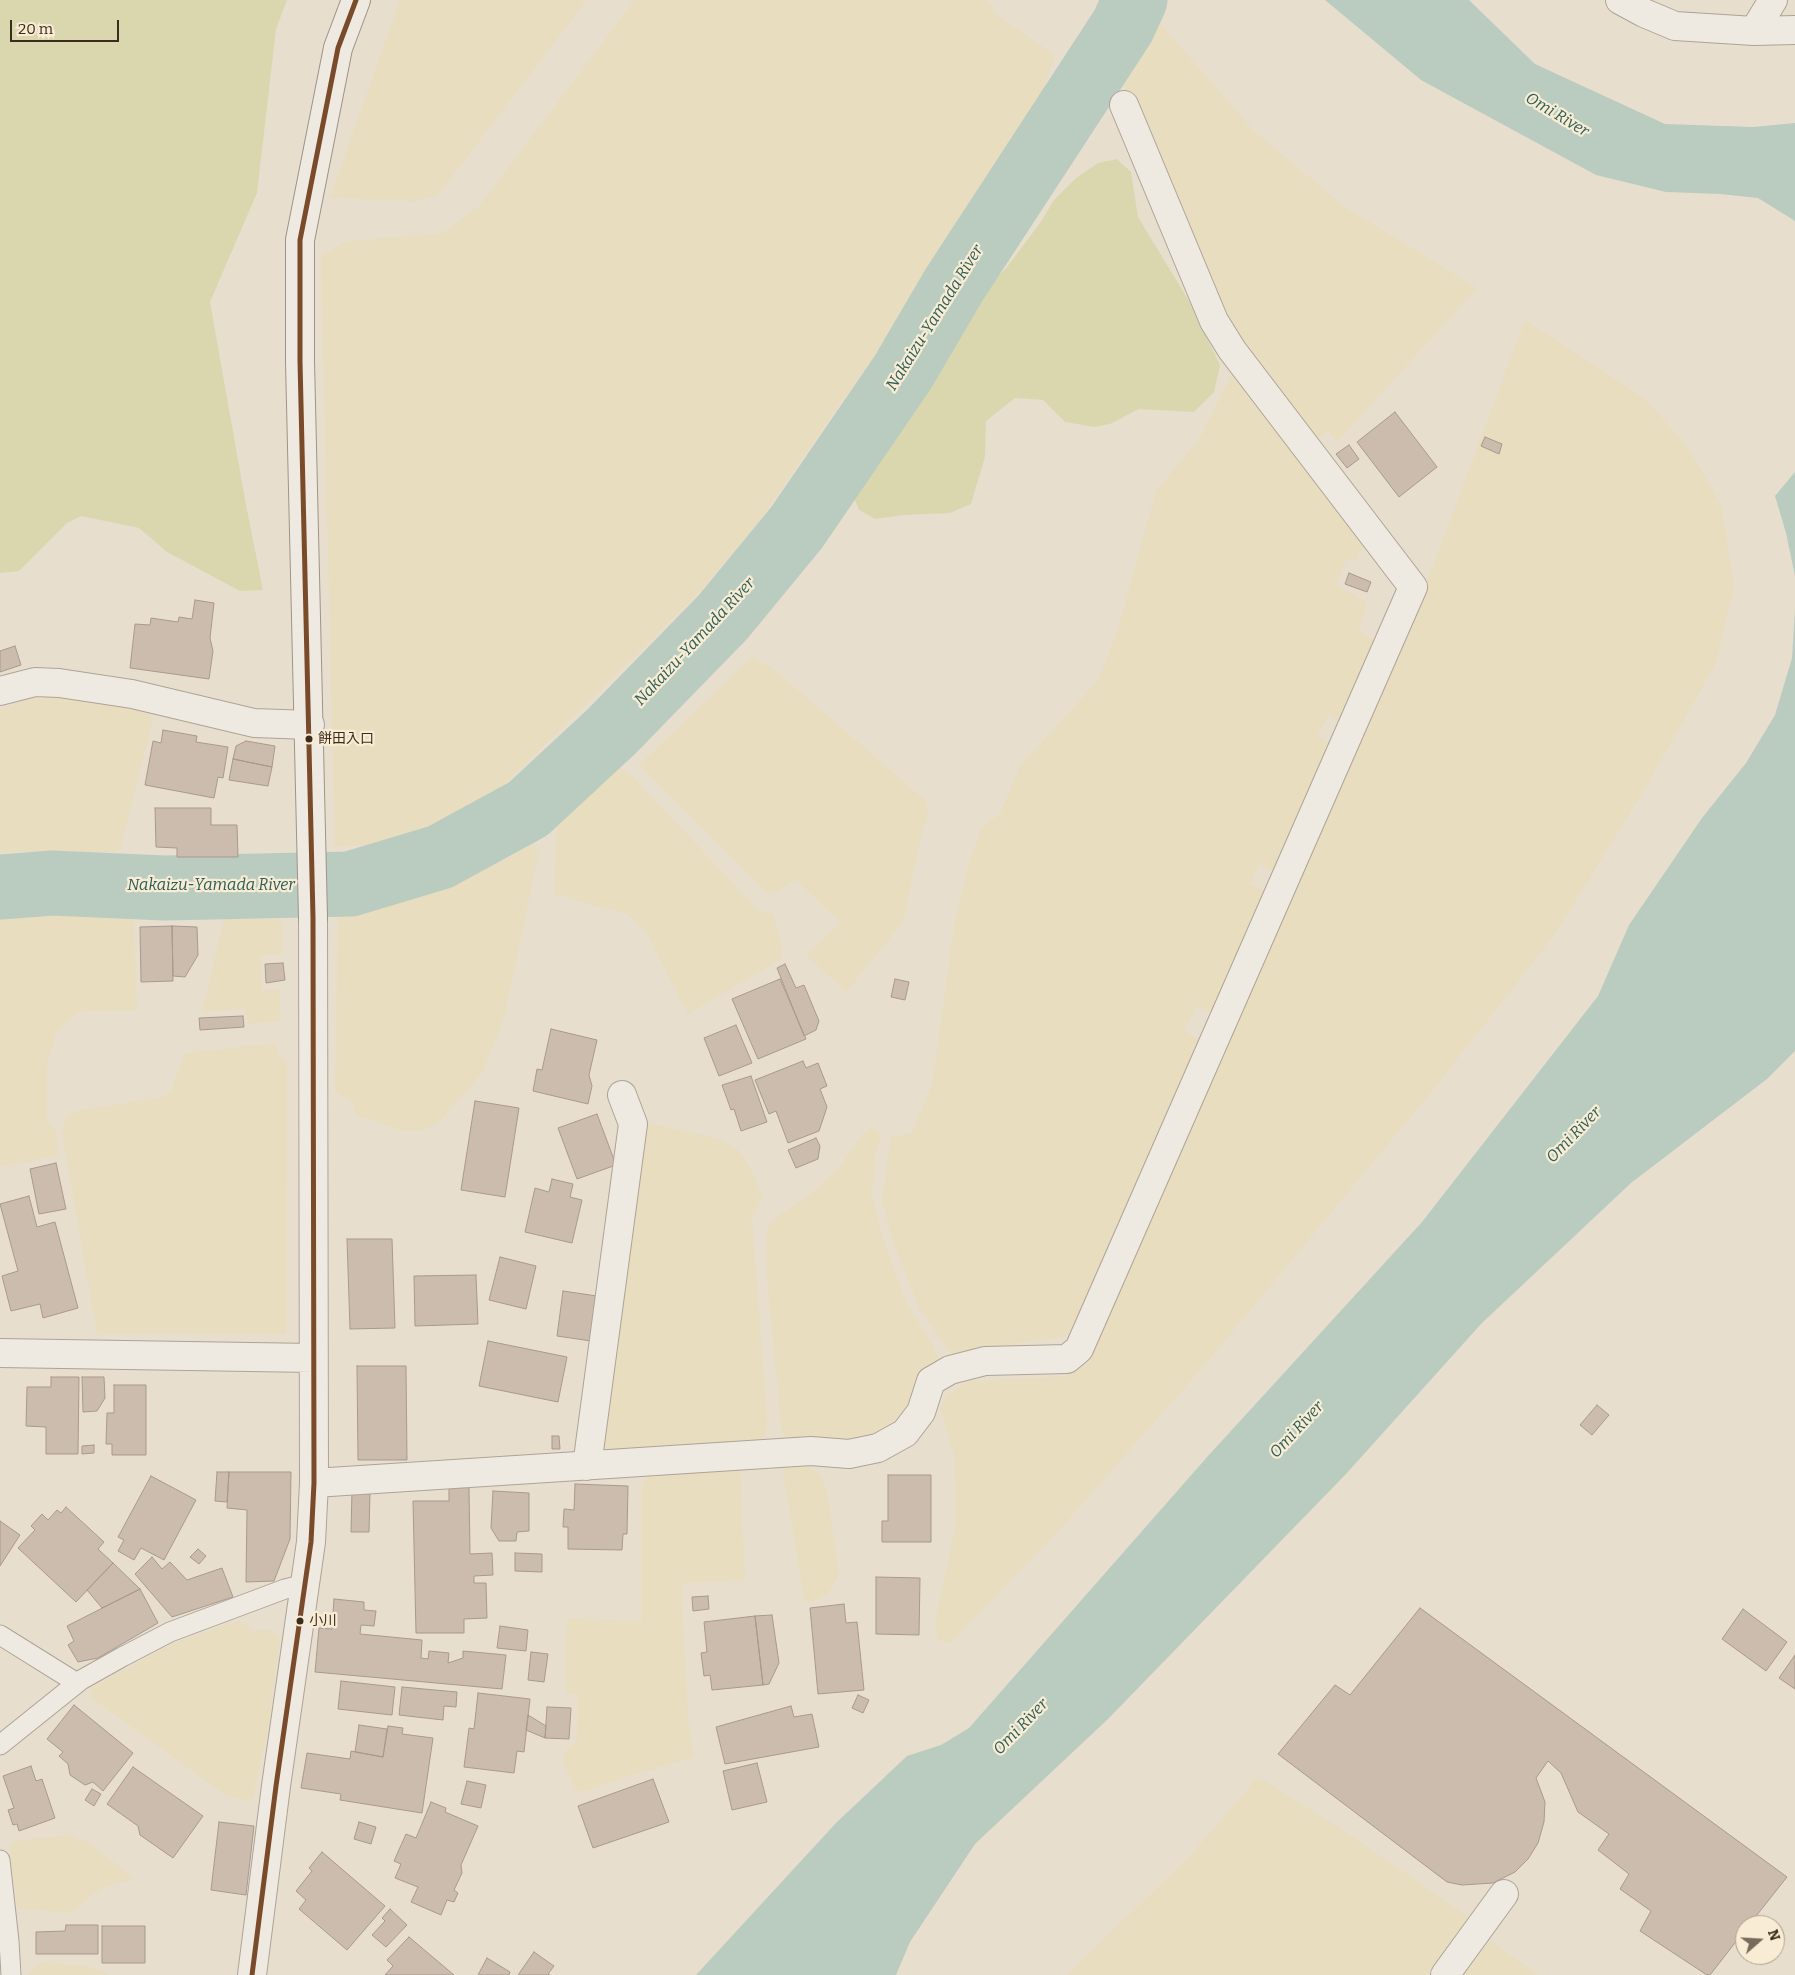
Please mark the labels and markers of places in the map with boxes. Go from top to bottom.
place label: 餅田入口 [318,731,374,747]
marker: 餅田入口 [304,734,314,744]
place label: 小川 [309,1613,337,1629]
marker: 小川 [295,1616,305,1626]

